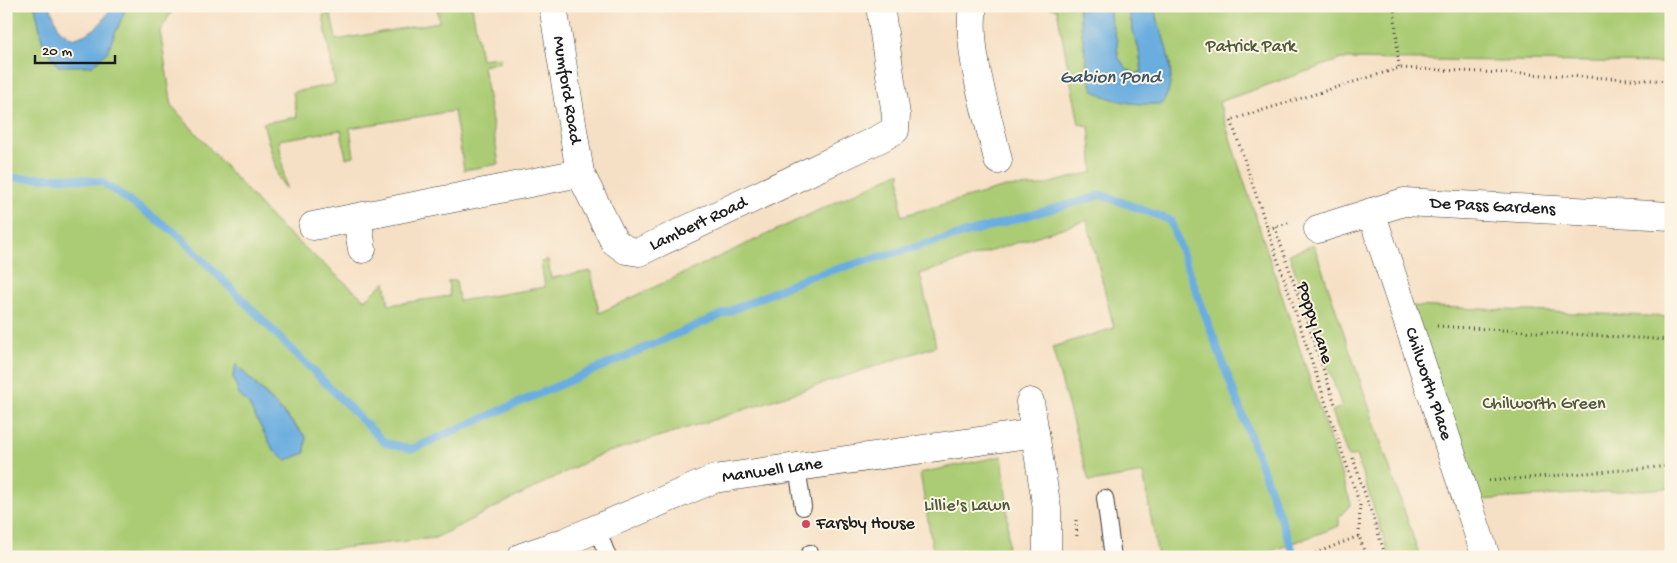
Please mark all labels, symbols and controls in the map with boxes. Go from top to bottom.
scale bar [35,32,115,64]
street label: Mumford Road [547,34,586,147]
park label: Patrick Park [1205,37,1298,58]
text: 20 m [42,43,72,61]
water label: Gabion Pond [1060,67,1162,90]
street label: Lambert Road [646,191,752,256]
street label: De Pass Gardens [1428,193,1557,220]
street label: Poppy Lane [1291,279,1337,367]
street label: Chilworth Place [1400,325,1457,443]
park label: Chilworth Green [1482,394,1606,415]
street label: Manwell Lane [721,453,824,488]
park label: Lillie's Lawn [924,496,1011,517]
place label: Farsby House [815,514,916,535]
marker: Farsby House [800,518,812,530]

